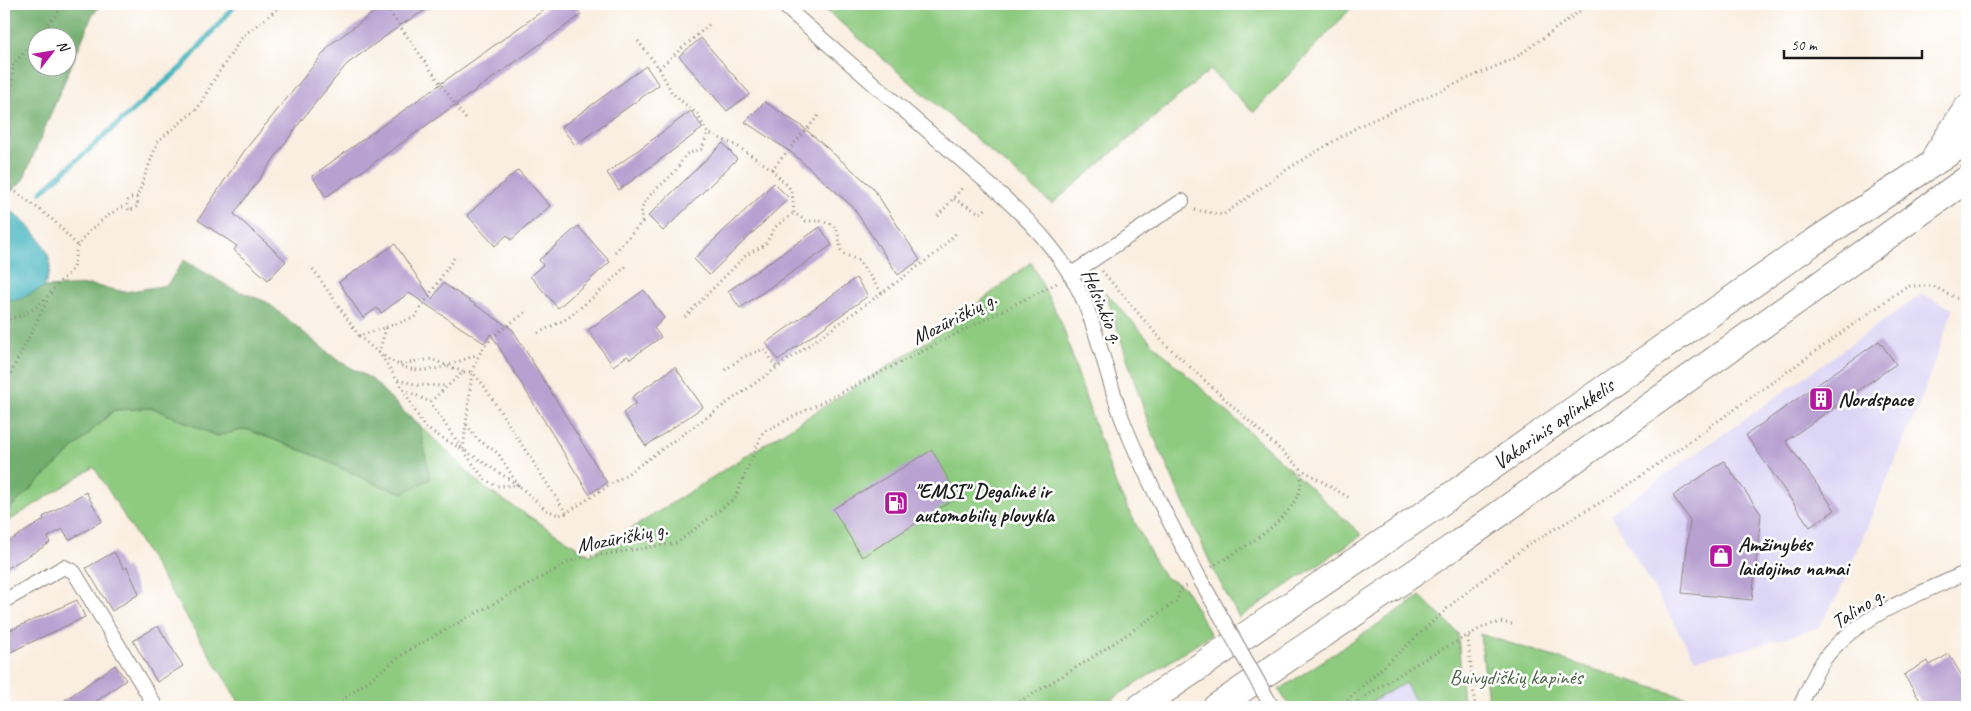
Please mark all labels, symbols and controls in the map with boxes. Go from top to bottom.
north arrow [28,28,78,78]
scale bar [1784,28,1921,60]
text: 50 m [1791,36,1818,55]
text: N [53,37,73,56]
street label: Helsinkio g. [1076,265,1131,348]
street label: Mozūriškių g. [907,285,1002,350]
street label: Vakarinis aplinkkelis [1488,372,1621,475]
building icon: Nordspace [1808,386,1834,412]
place label: Nordspace [1838,386,1915,412]
place label: "EMSI" Degalinė ir automobilių plovykla [914,478,1055,528]
fuel station icon: "EMSI" Degalinė ir automobilių plovykla [883,490,909,516]
street label: Mozūriškių g. [574,515,670,559]
place label: Amžinybės laidojimo namai [1738,531,1851,581]
shop icon: Amžinybės laidojimo namai [1708,543,1734,569]
street label: Talino g. [1827,581,1890,635]
park label: Buivydiškių kapinės [1450,664,1584,690]

